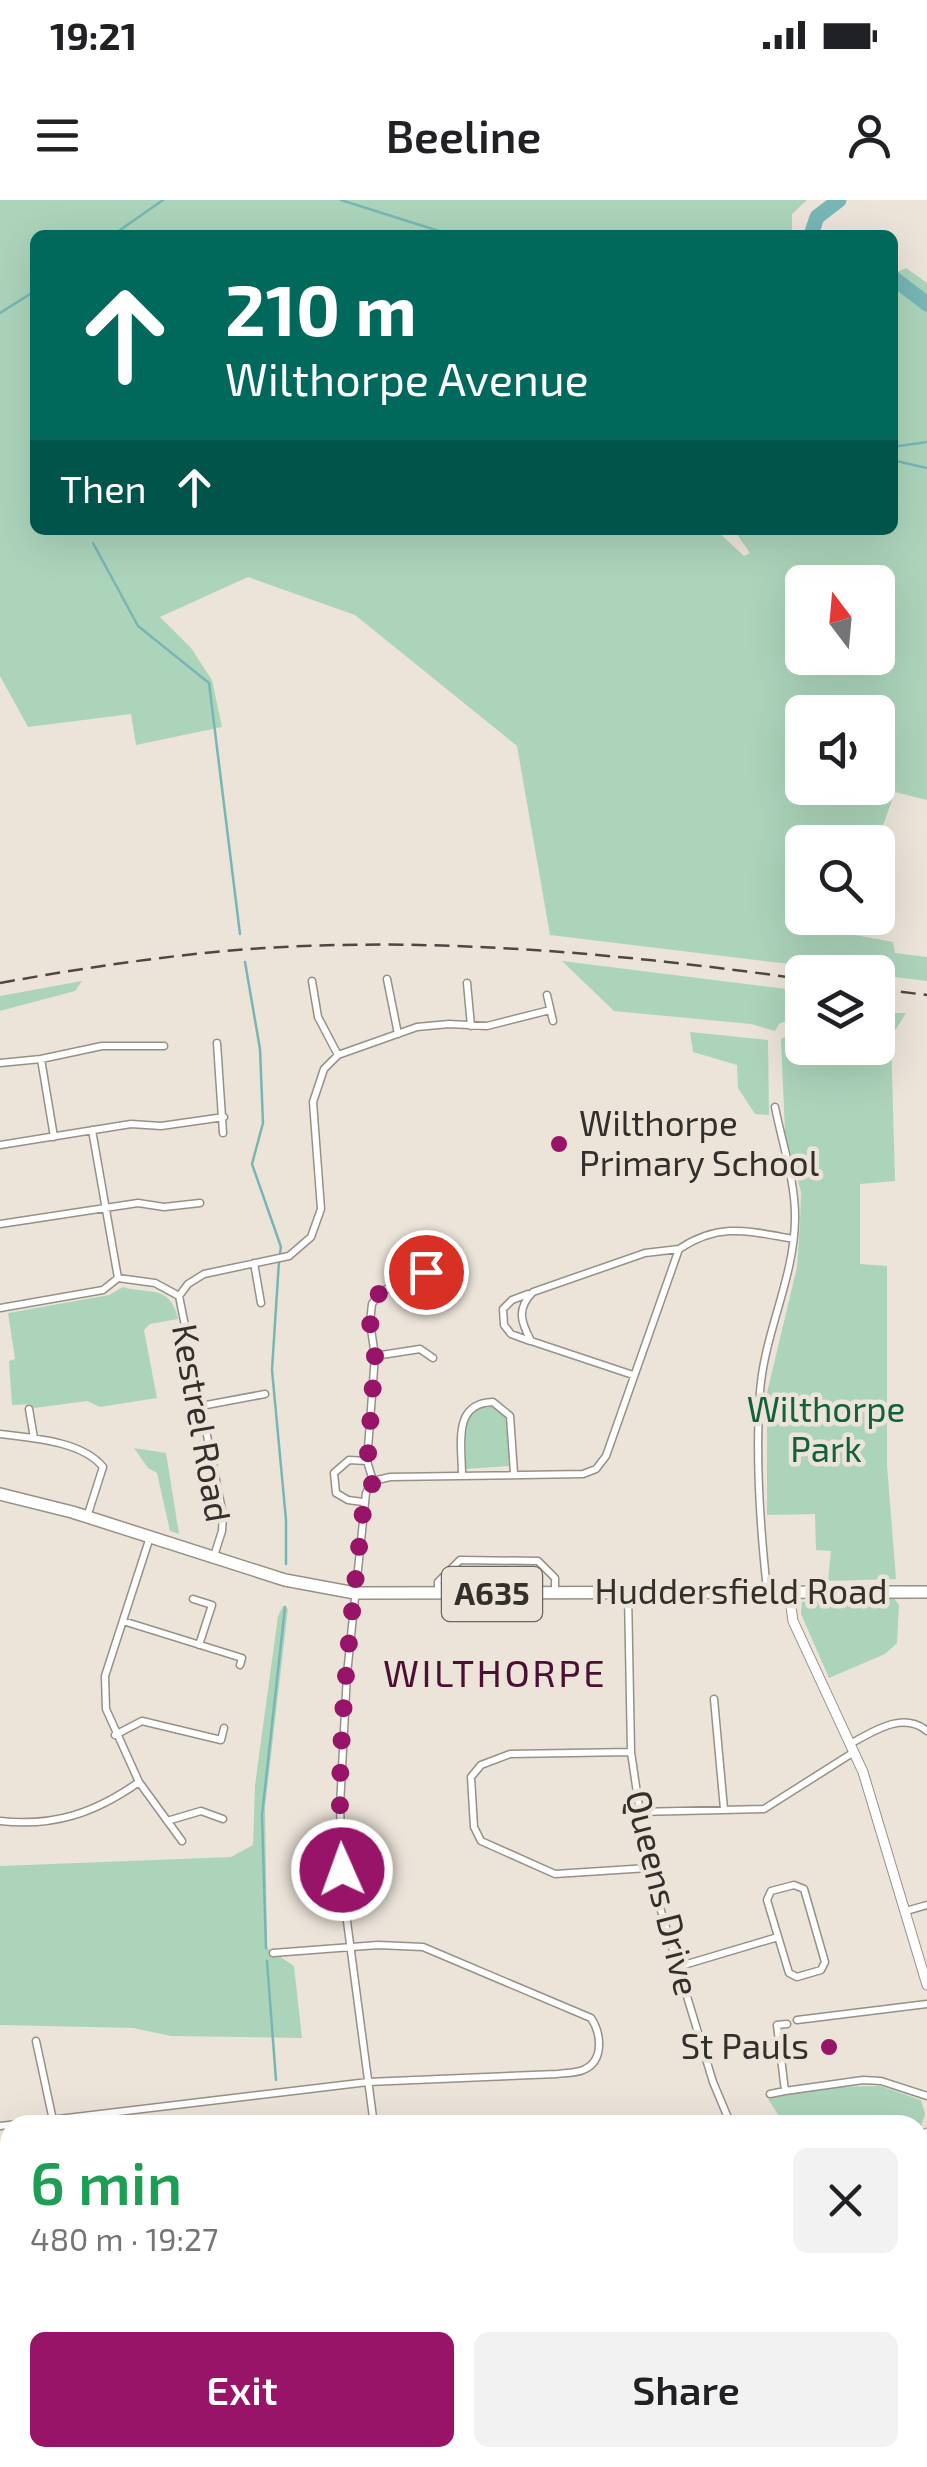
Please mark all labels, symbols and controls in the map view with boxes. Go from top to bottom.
text: 19:21 [50,12,137,58]
icon: menu [30,108,85,163]
text: Beeline [386,108,541,162]
icon: person [842,108,897,163]
text: 210 m [225,266,417,350]
icon: ahead [60,270,190,400]
text: Wilthorpe Avenue [225,351,589,405]
icon: ahead [167,460,222,515]
text: Then [60,465,147,511]
north arrow [785,565,895,675]
map controls [785,565,895,1065]
button: sound [785,695,895,805]
button: search [785,825,895,935]
button: layers [785,955,895,1065]
place label: Wilthorpe Primary School [579,1101,820,1183]
marker: Wilthorpe Primary School [548,1133,570,1155]
pin [384,1230,469,1315]
icon: arrive [399,1245,454,1300]
street label: Kestrel Road [165,1320,241,1525]
park label: Wilthorpe Park [747,1387,905,1469]
road number: A635 [442,1567,542,1621]
street label: Huddersfield Road [595,1569,887,1611]
district label: WILTHORPE [383,1649,607,1695]
street label: Queens Drive [618,1786,710,1999]
position arrow [290,1818,394,1922]
place label: St Pauls [681,2024,809,2066]
marker: St Pauls [818,2036,840,2058]
text: 6 min [30,2145,182,2217]
button: close [793,2148,898,2253]
text: 480 m · 19:27 [30,2219,218,2257]
button: Exit [30,2332,454,2447]
button: Share [474,2332,898,2447]

